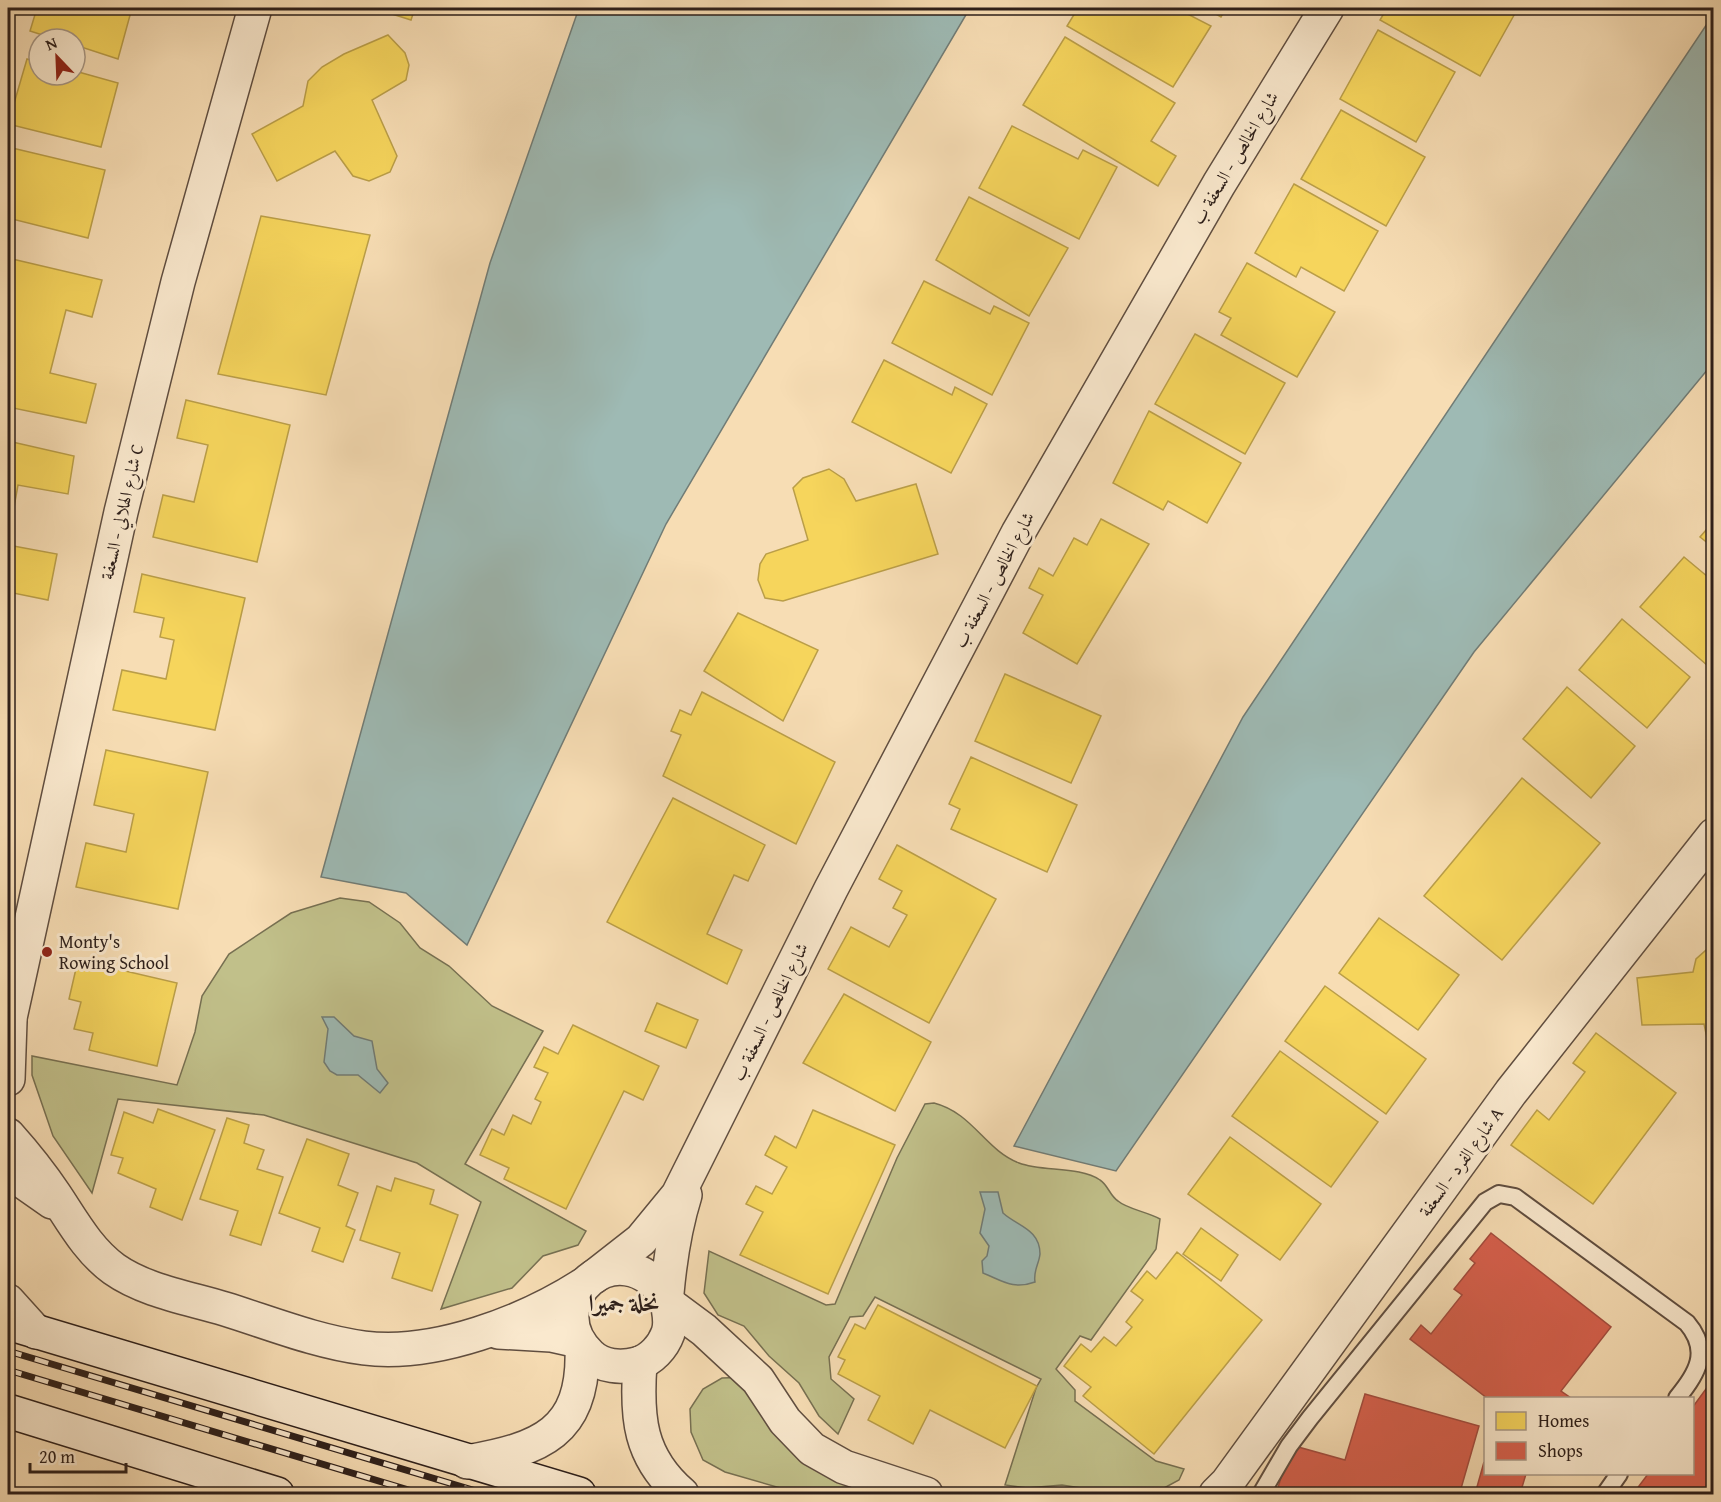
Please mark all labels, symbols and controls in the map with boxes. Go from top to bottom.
north arrow [27,27,87,87]
text: N [42,30,61,56]
street label: شارع الخالص - السعفة ب [1184,86,1287,231]
street label: شارع الهلالي - السعفة C [93,441,152,583]
street label: شارع الخالص - السعفة ب [946,507,1043,654]
place label: Monty's Rowing School [59,928,169,976]
street label: شارع الخالص - السعفة ب [724,938,817,1087]
marker: Monty's Rowing School [40,945,54,959]
street label: شارع الفرد - السعفة A [1412,1101,1511,1223]
district label: نخلة جميرا [589,1285,659,1320]
legend [1484,1397,1694,1475]
text: Homes [1538,1407,1589,1434]
scale bar [30,1436,126,1474]
text: Shops [1538,1437,1583,1464]
text: 20 m [39,1443,75,1470]

